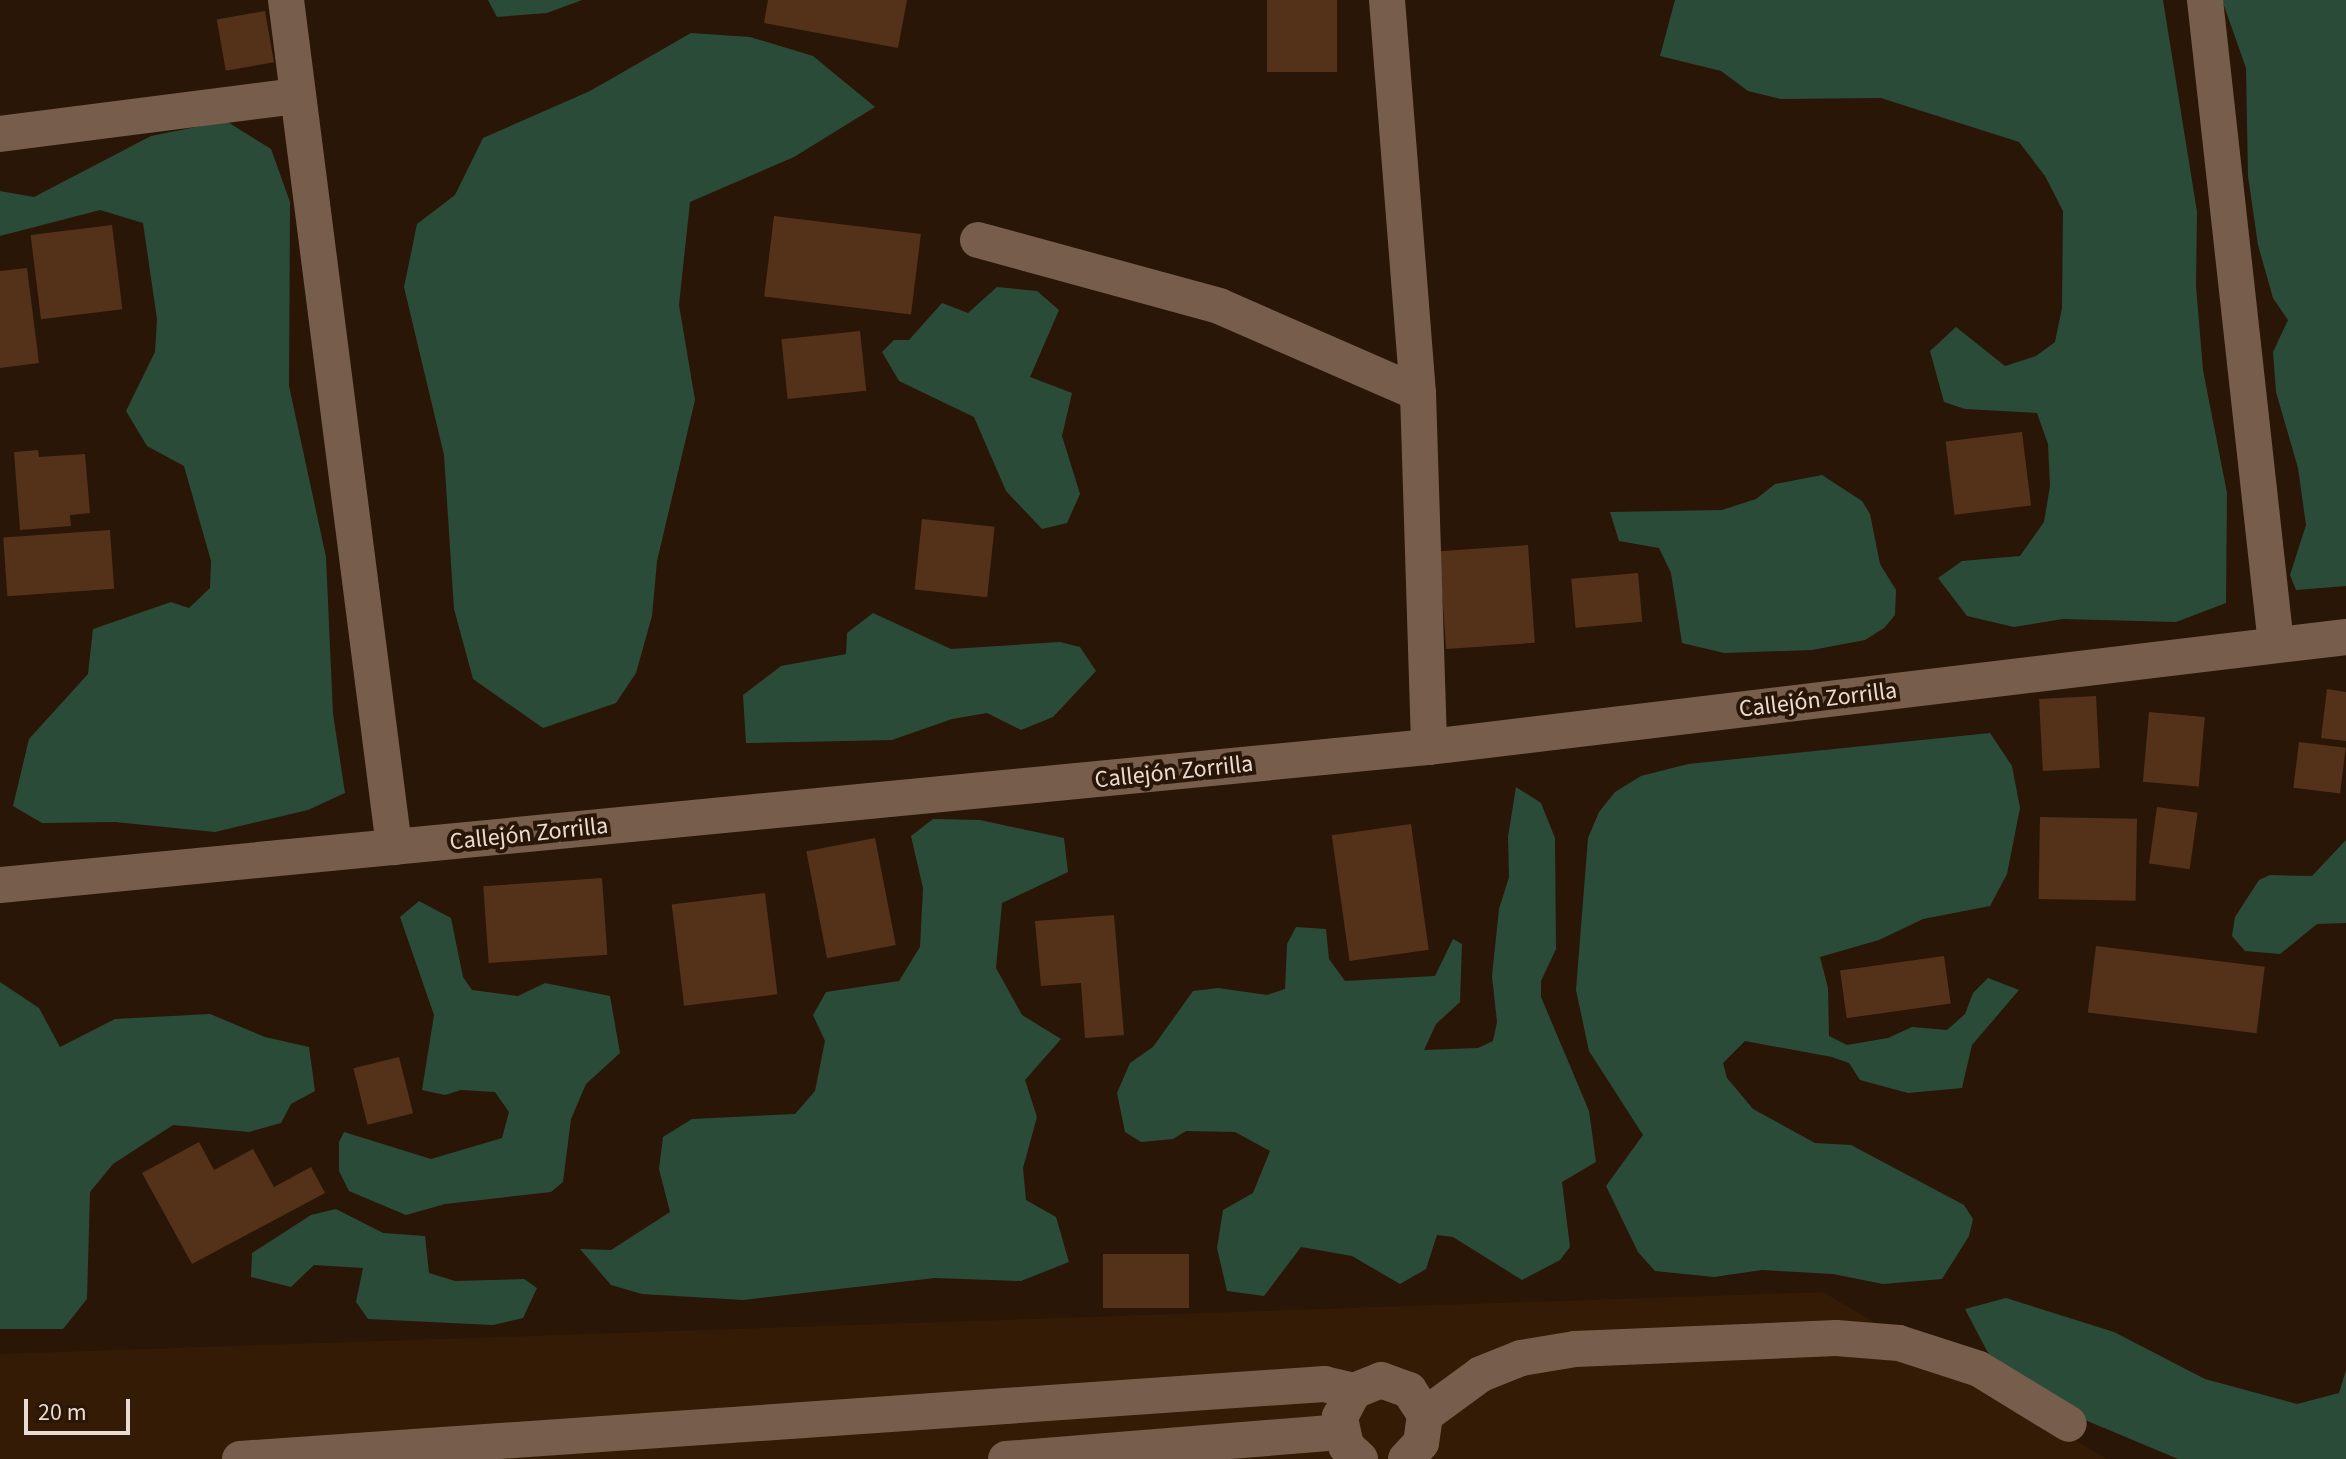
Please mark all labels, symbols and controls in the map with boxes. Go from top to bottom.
street label: Callejón Zorrilla [1737,676,1899,724]
street label: Callejón Zorrilla [1093,749,1255,795]
street label: Callejón Zorrilla [448,811,610,857]
scale bar [28,1383,134,1433]
text: 20 m [38,1395,87,1430]

